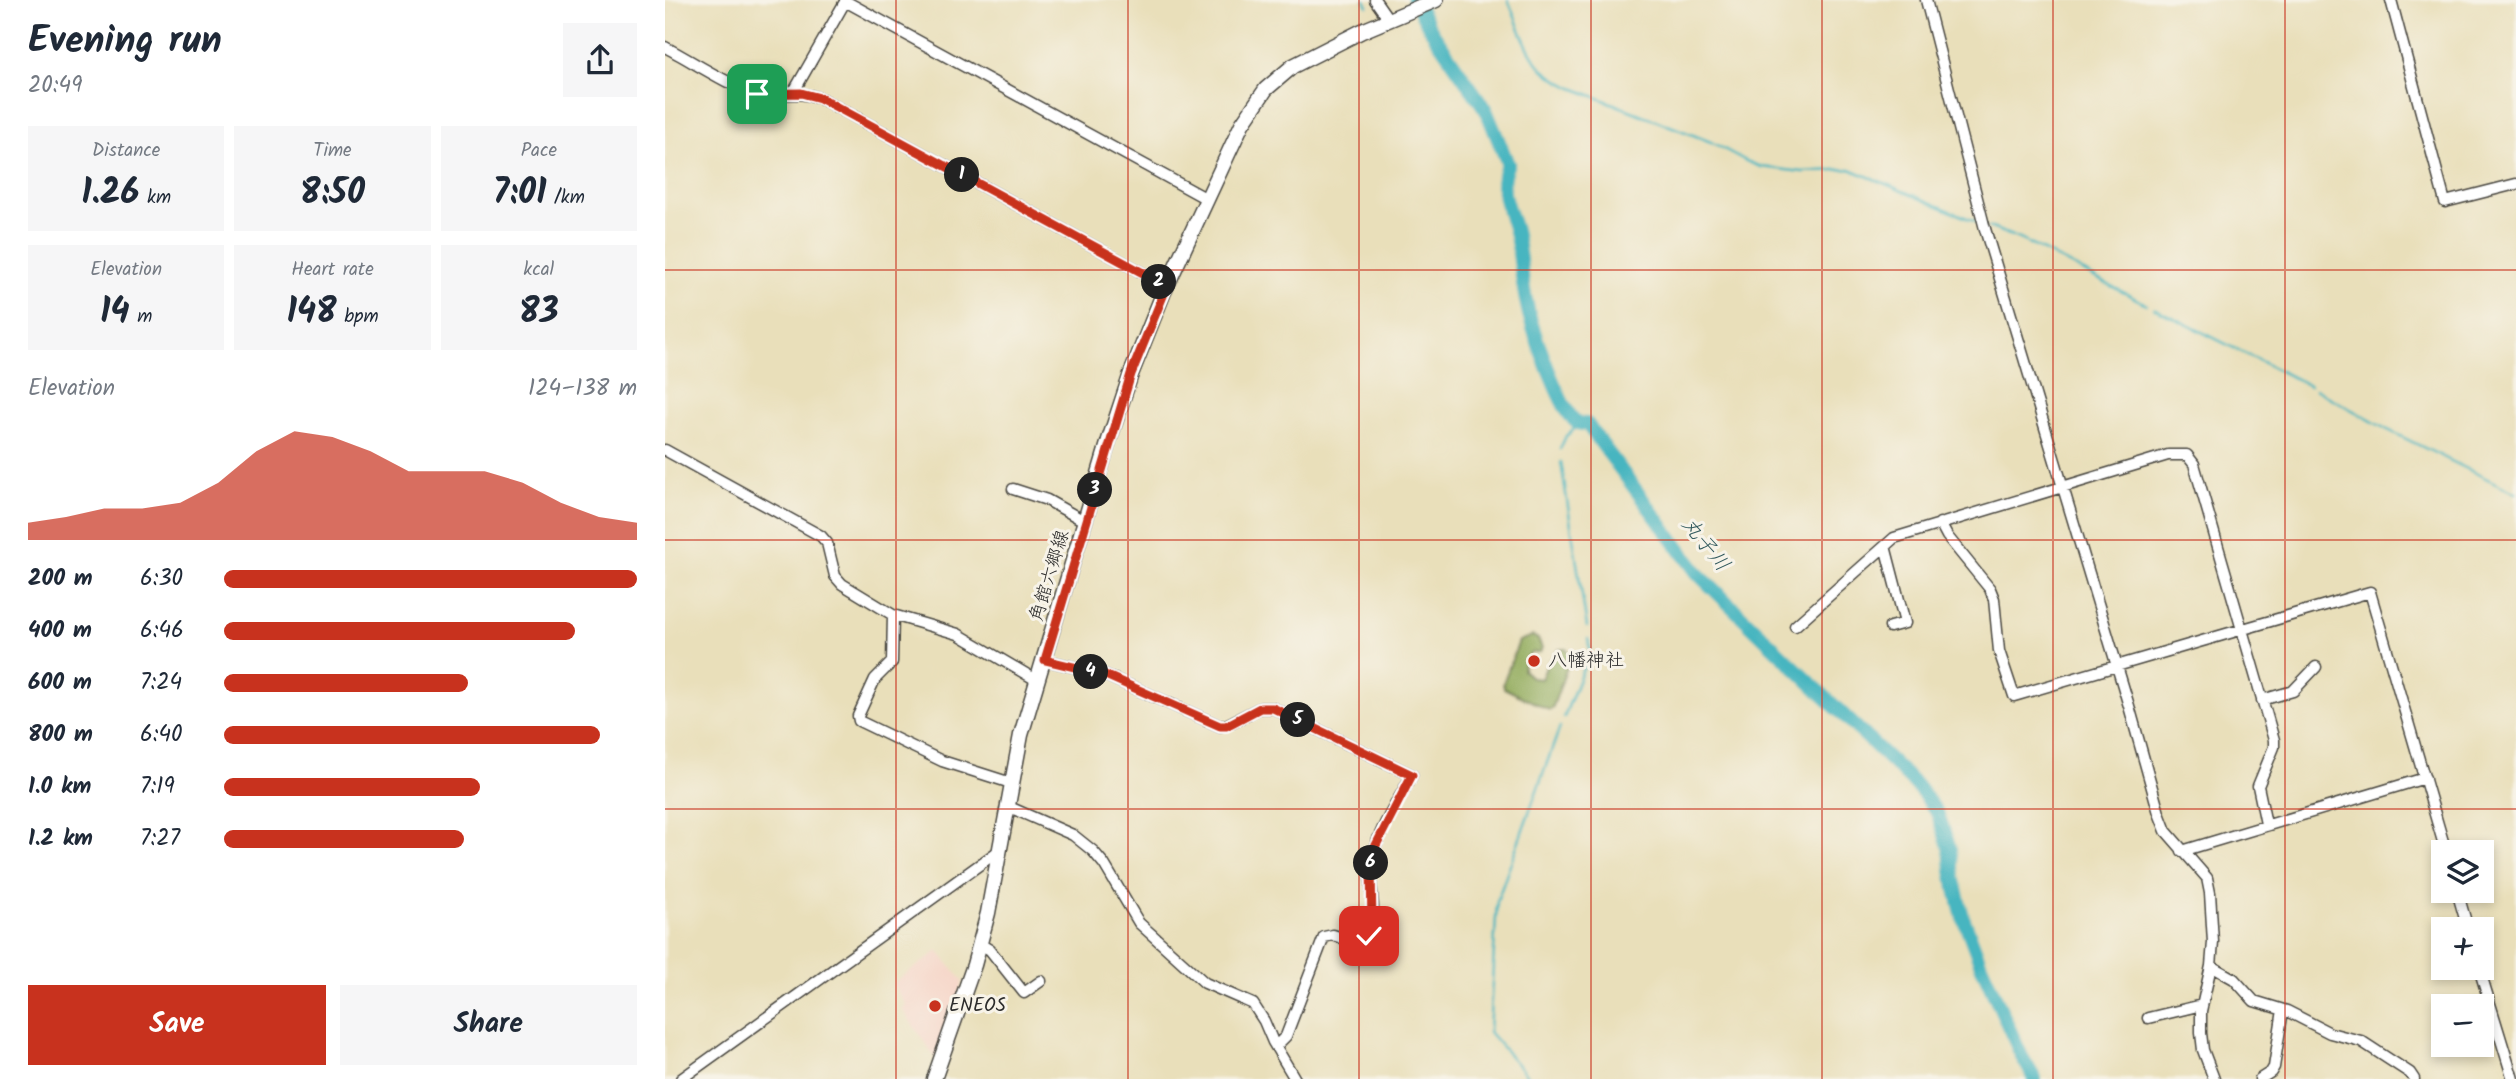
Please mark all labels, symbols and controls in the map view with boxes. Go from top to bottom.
text: Evening run [28,12,222,72]
button: share [563,23,637,97]
pin [727,64,787,124]
text: 20:49 [28,68,82,104]
icon: arrive [738,75,776,113]
text: Distance [92,136,160,166]
text: Time [313,136,352,166]
text: Pace [521,136,557,166]
pin: 1 [945,158,979,192]
text: 1 [959,159,964,189]
text: 1.26 [81,166,139,222]
text: 8:50 [300,166,365,222]
text: 7:01 [493,166,546,222]
text: km [139,183,171,213]
text: /km [546,183,585,213]
text: Elevation [90,255,162,285]
text: Heart rate [291,255,374,285]
text: kcal [523,255,554,285]
pin: 2 [1141,264,1177,300]
text: 2 [1153,266,1164,296]
text: 14 [100,285,130,341]
text: 148 [286,285,337,341]
text: 83 [519,285,559,341]
text: m [130,302,152,332]
text: bpm [337,302,379,332]
text: Elevation [28,371,115,407]
text: 124–138 m [528,371,637,407]
pin: 3 [1077,472,1113,508]
text: 3 [1089,474,1100,504]
water label: 丸子川 [1672,510,1738,580]
street label: 角館六郷線 [1022,526,1078,626]
text: 200 m [28,561,93,597]
text: 6:30 [140,561,183,597]
text: 400 m [28,613,92,649]
text: 6:46 [140,613,184,649]
place label: 八幡神社 [1548,646,1624,676]
marker: 八幡神社 [1526,653,1542,669]
pin: 4 [1073,654,1109,690]
text: 4 [1085,656,1096,686]
text: 600 m [28,665,92,701]
text: 7:24 [140,665,182,701]
pin: 5 [1281,702,1315,738]
text: 5 [1293,704,1302,734]
text: 800 m [28,717,93,753]
text: 6:40 [140,717,183,753]
text: 1.0 km [28,769,91,805]
text: 7:19 [140,769,175,805]
text: 1.2 km [28,821,93,857]
text: 7:27 [140,821,180,857]
map controls [2431,840,2494,1057]
button: layers [2431,840,2494,903]
pin: 6 [1353,846,1389,880]
text: 6 [1365,847,1376,877]
pin [1339,906,1399,966]
icon: check [1350,917,1388,955]
button: + [2431,917,2494,980]
button: Save [28,985,326,1065]
button: Share [340,985,637,1065]
place label: ENEOS [949,991,1006,1021]
button: − [2431,994,2494,1057]
marker: ENEOS [927,998,943,1014]

